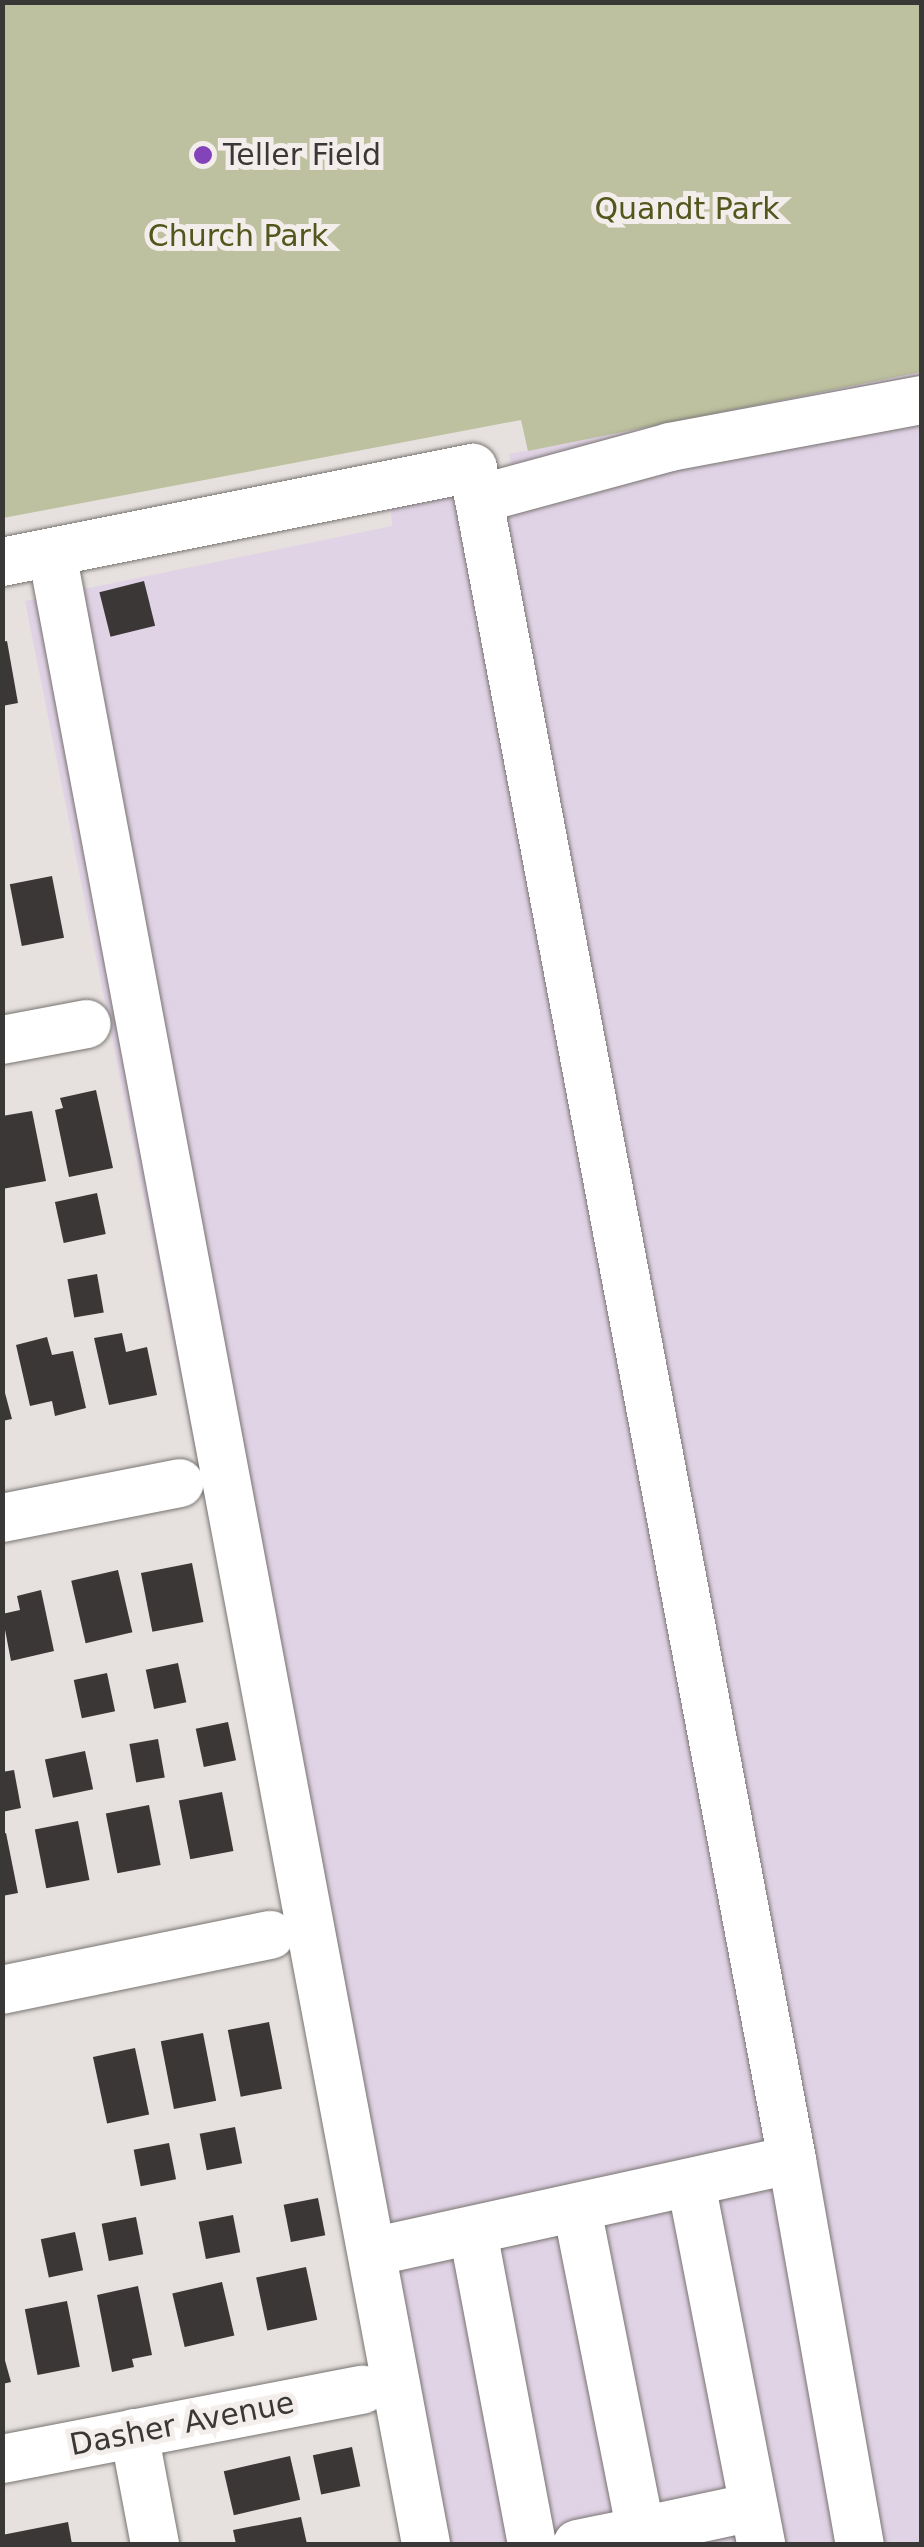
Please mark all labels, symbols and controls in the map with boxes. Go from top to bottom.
place label: Teller Field [223,137,381,173]
marker: Teller Field [192,144,214,166]
park label: Quandt Park [594,191,780,227]
park label: Church Park [148,218,328,254]
street label: Dasher Avenue [67,2385,297,2463]

